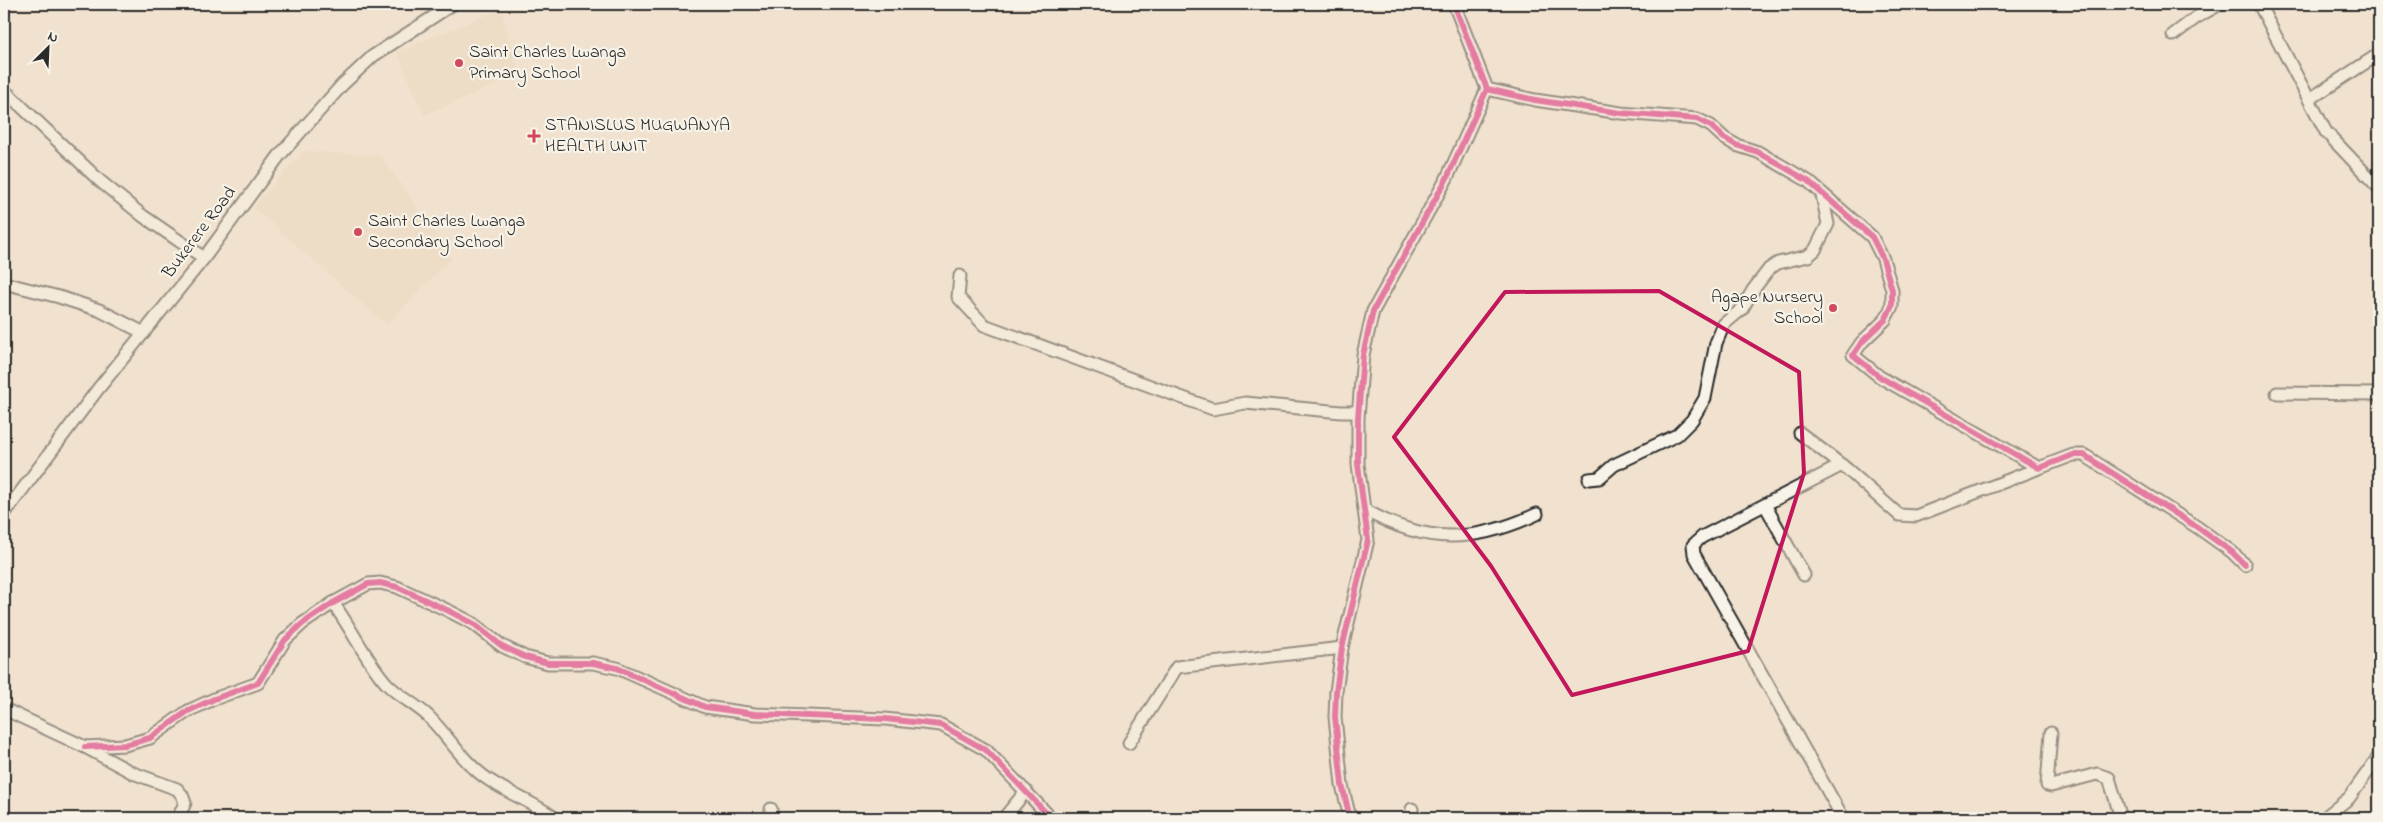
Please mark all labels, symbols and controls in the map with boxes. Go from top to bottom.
north arrow [22,22,72,72]
text: N [44,26,61,49]
place label: Saint Charles Lwanga Primary School [469,40,626,87]
marker: Saint Charles Lwanga Primary School [453,57,465,69]
place label: STANISLUS MUGWANYA HEALTH UNIT [545,113,730,160]
marker: STANISLUS MUGWANYA HEALTH UNIT [527,129,541,143]
street label: Bukerere Road [156,182,243,285]
place label: Saint Charles Lwanga Secondary School [368,209,525,256]
marker: Saint Charles Lwanga Secondary School [352,226,364,238]
place label: Agape Nursery School [1711,285,1823,332]
marker: Agape Nursery School [1827,302,1839,314]

